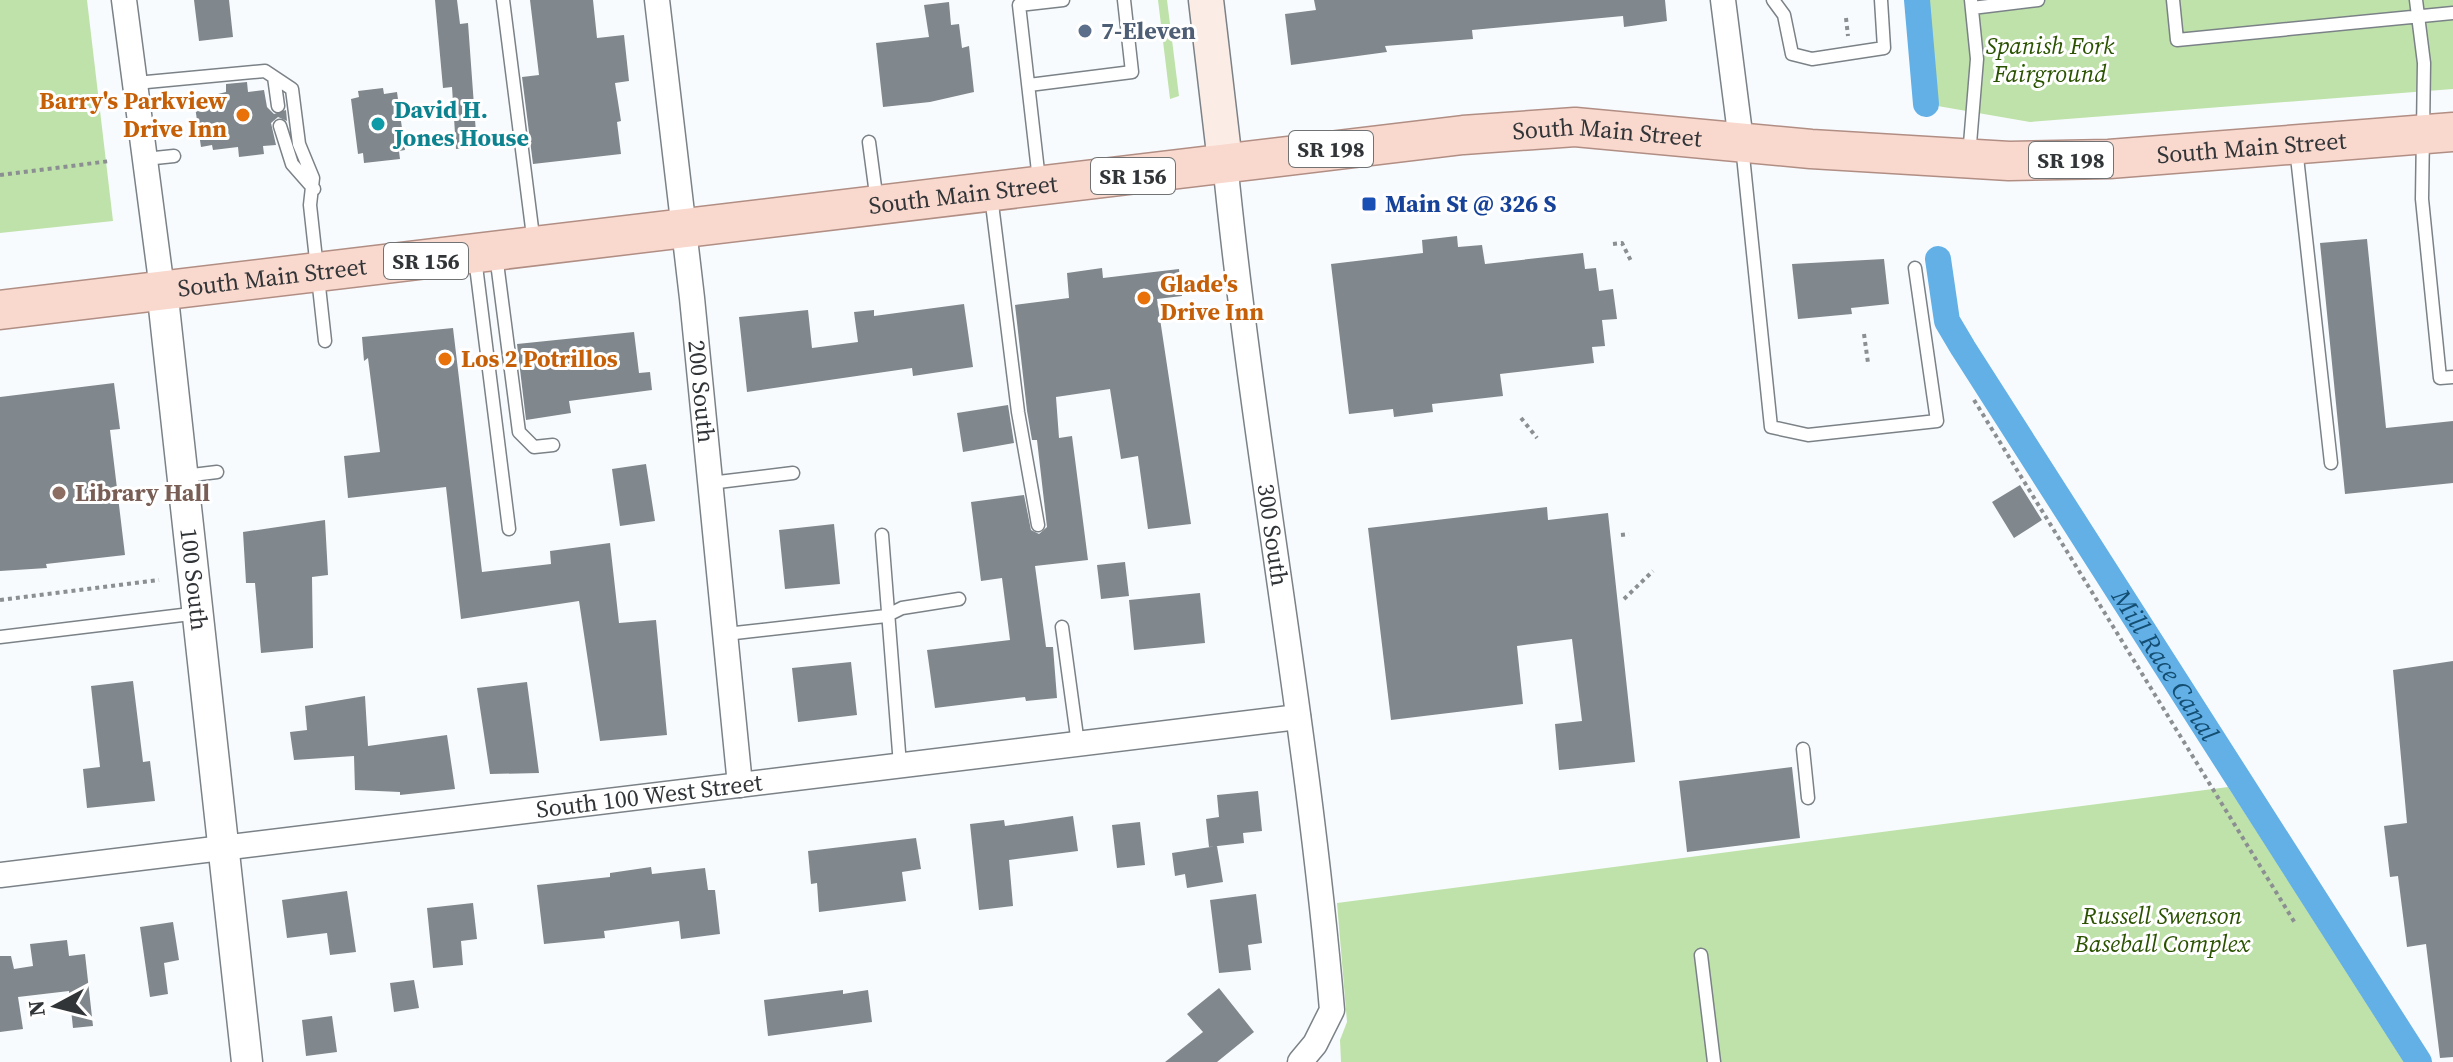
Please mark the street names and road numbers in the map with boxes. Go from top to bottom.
street label: South Main Street [1511,110,1703,155]
street label: South Main Street [2155,123,2348,171]
road number: SR 198 [1289,131,1373,167]
road number: SR 198 [2029,142,2113,178]
road number: SR 156 [1091,158,1175,194]
street label: South Main Street [867,167,1059,222]
road number: SR 156 [384,243,468,279]
street label: South Main Street [176,249,368,305]
street label: 200 South [680,339,723,444]
street label: 300 South [1250,482,1297,588]
street label: 100 South [172,526,216,632]
street label: South 100 West Street [534,765,764,826]

